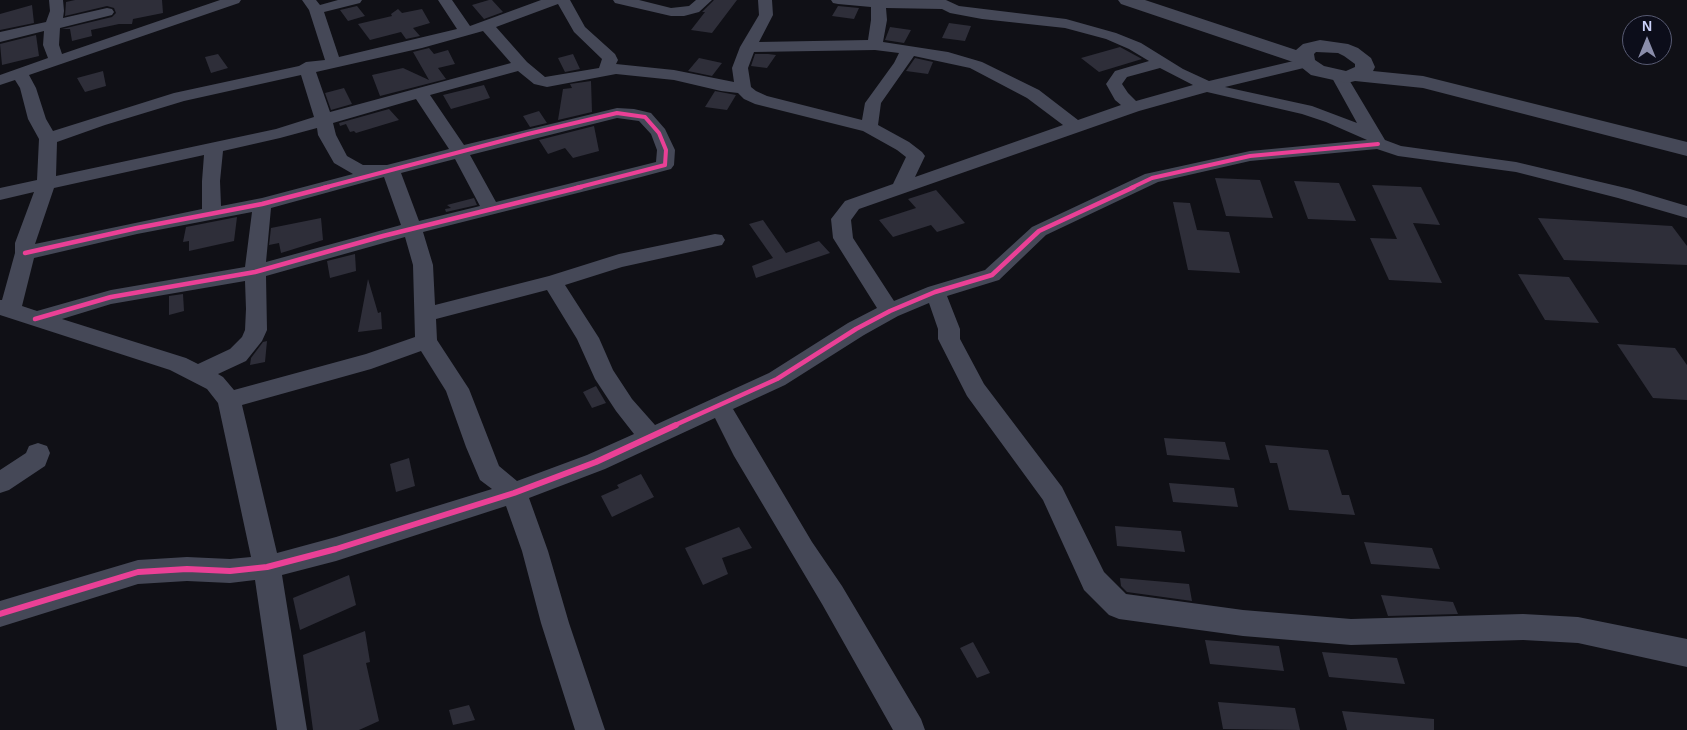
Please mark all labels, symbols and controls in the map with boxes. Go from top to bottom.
north arrow [1622,15,1672,65]
text: N [1642,18,1652,34]

